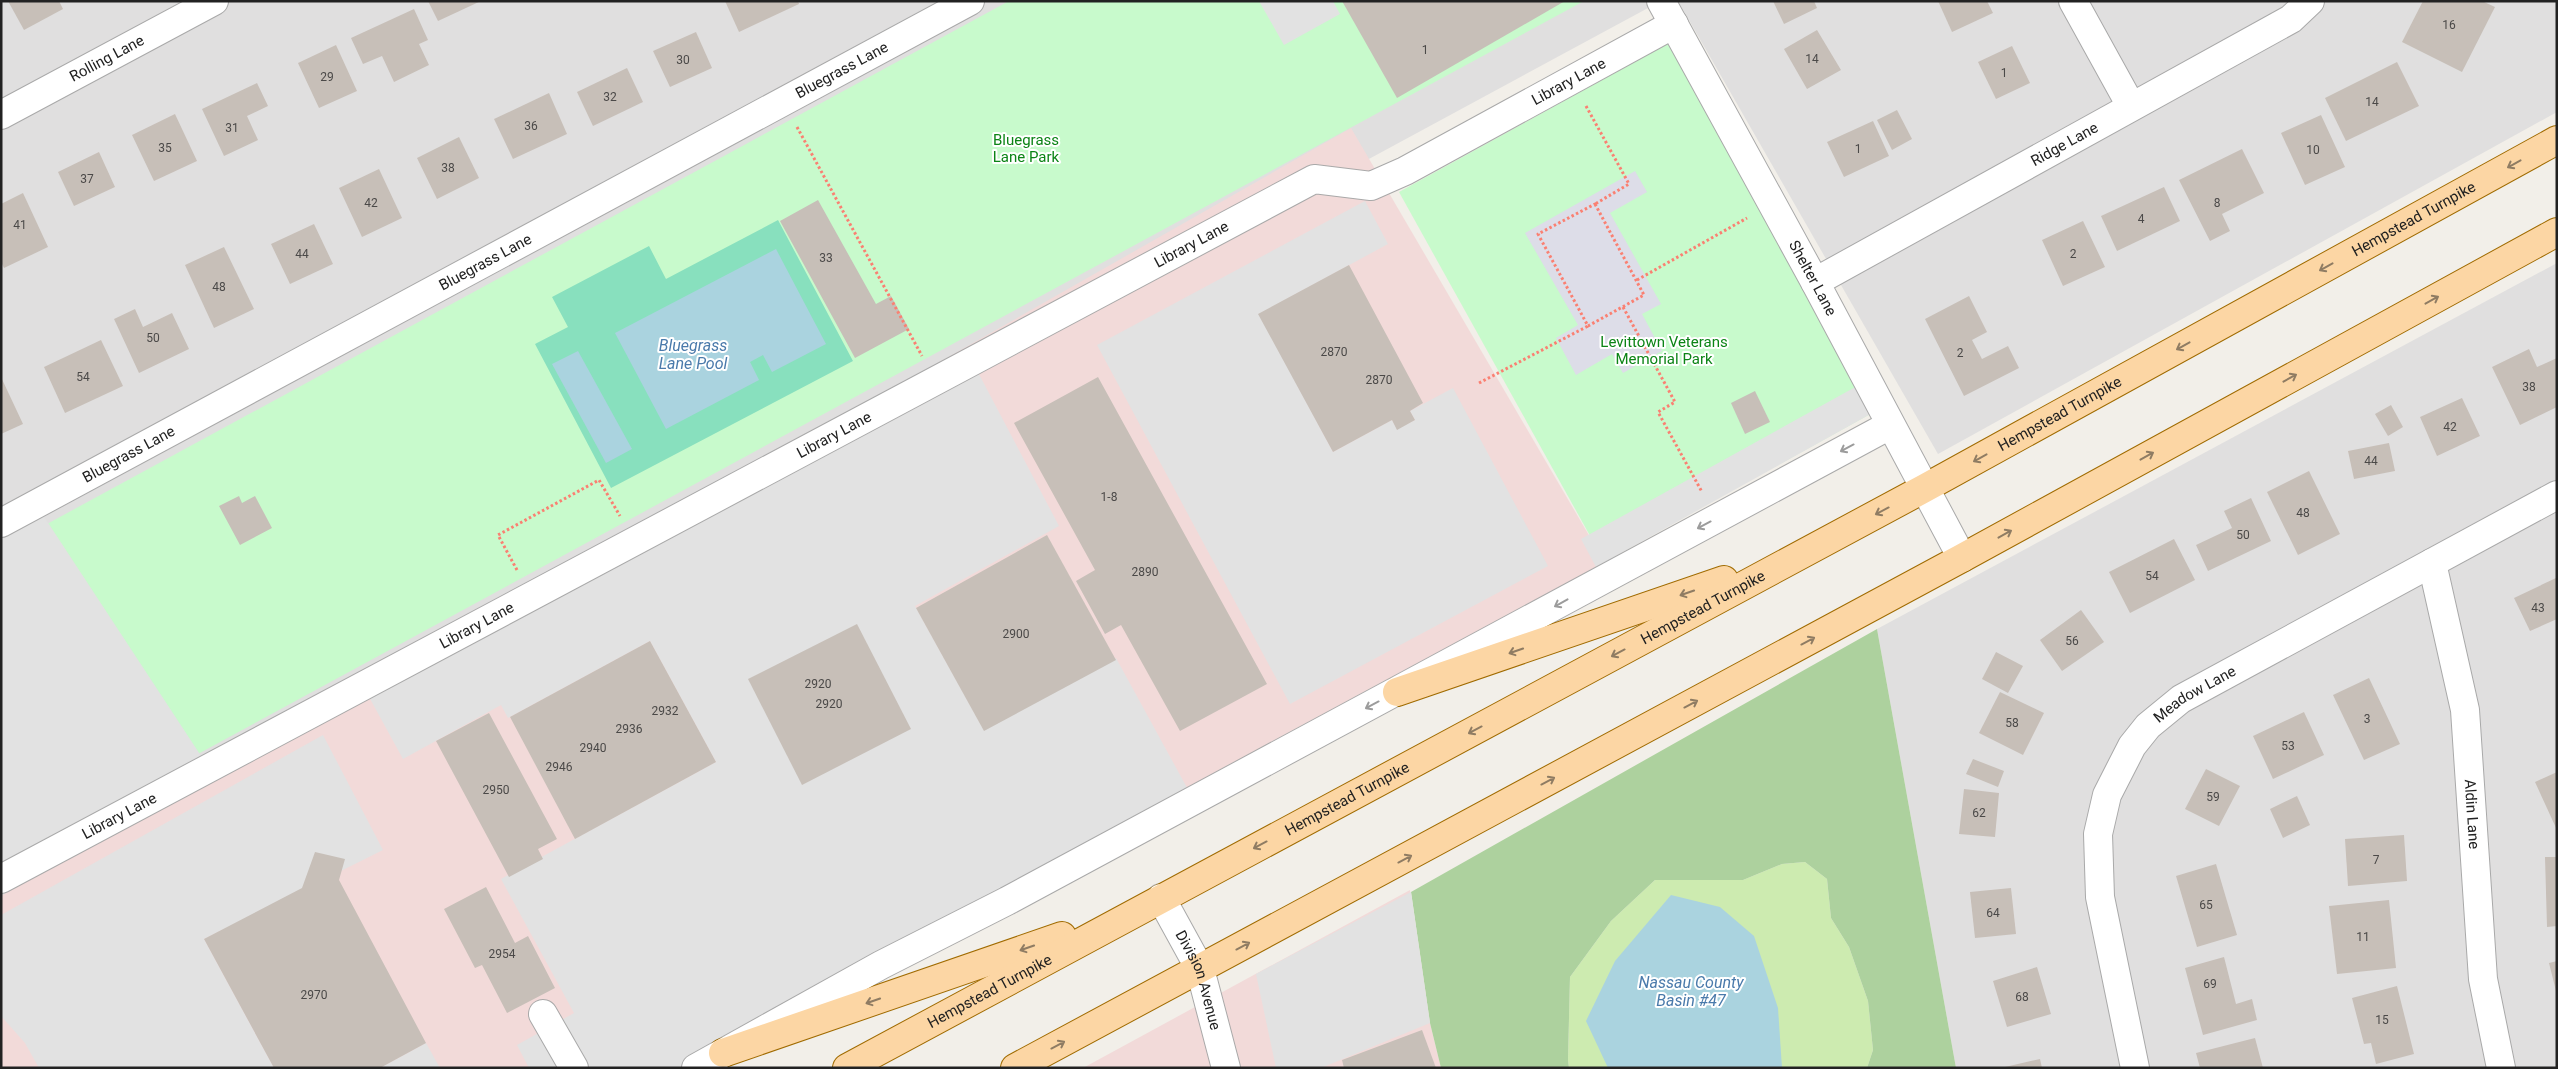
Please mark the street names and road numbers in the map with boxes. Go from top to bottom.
street label: Rolling Lane [67,31,147,86]
street label: Bluegrass Lane [792,38,891,102]
street label: Library Lane [1528,54,1609,109]
street label: Ridge Lane [2028,118,2101,170]
street label: Hempstead Turnpike [2349,178,2479,260]
street label: Library Lane [1151,217,1232,272]
street label: Bluegrass Lane [436,230,535,294]
street label: Shelter Lane [1785,237,1840,319]
street label: Hempstead Turnpike [1995,372,2125,455]
street label: Library Lane [794,408,874,462]
street label: Bluegrass Lane [79,422,178,486]
street label: Hempstead Turnpike [1638,567,1768,648]
street label: Library Lane [436,598,517,653]
street label: Meadow Lane [2150,662,2239,727]
street label: Hempstead Turnpike [1282,758,1412,840]
street label: Aldin Lane [2461,779,2483,850]
street label: Library Lane [79,789,160,843]
street label: Division Avenue [1172,927,1225,1032]
street label: Hempstead Turnpike [924,951,1055,1032]

